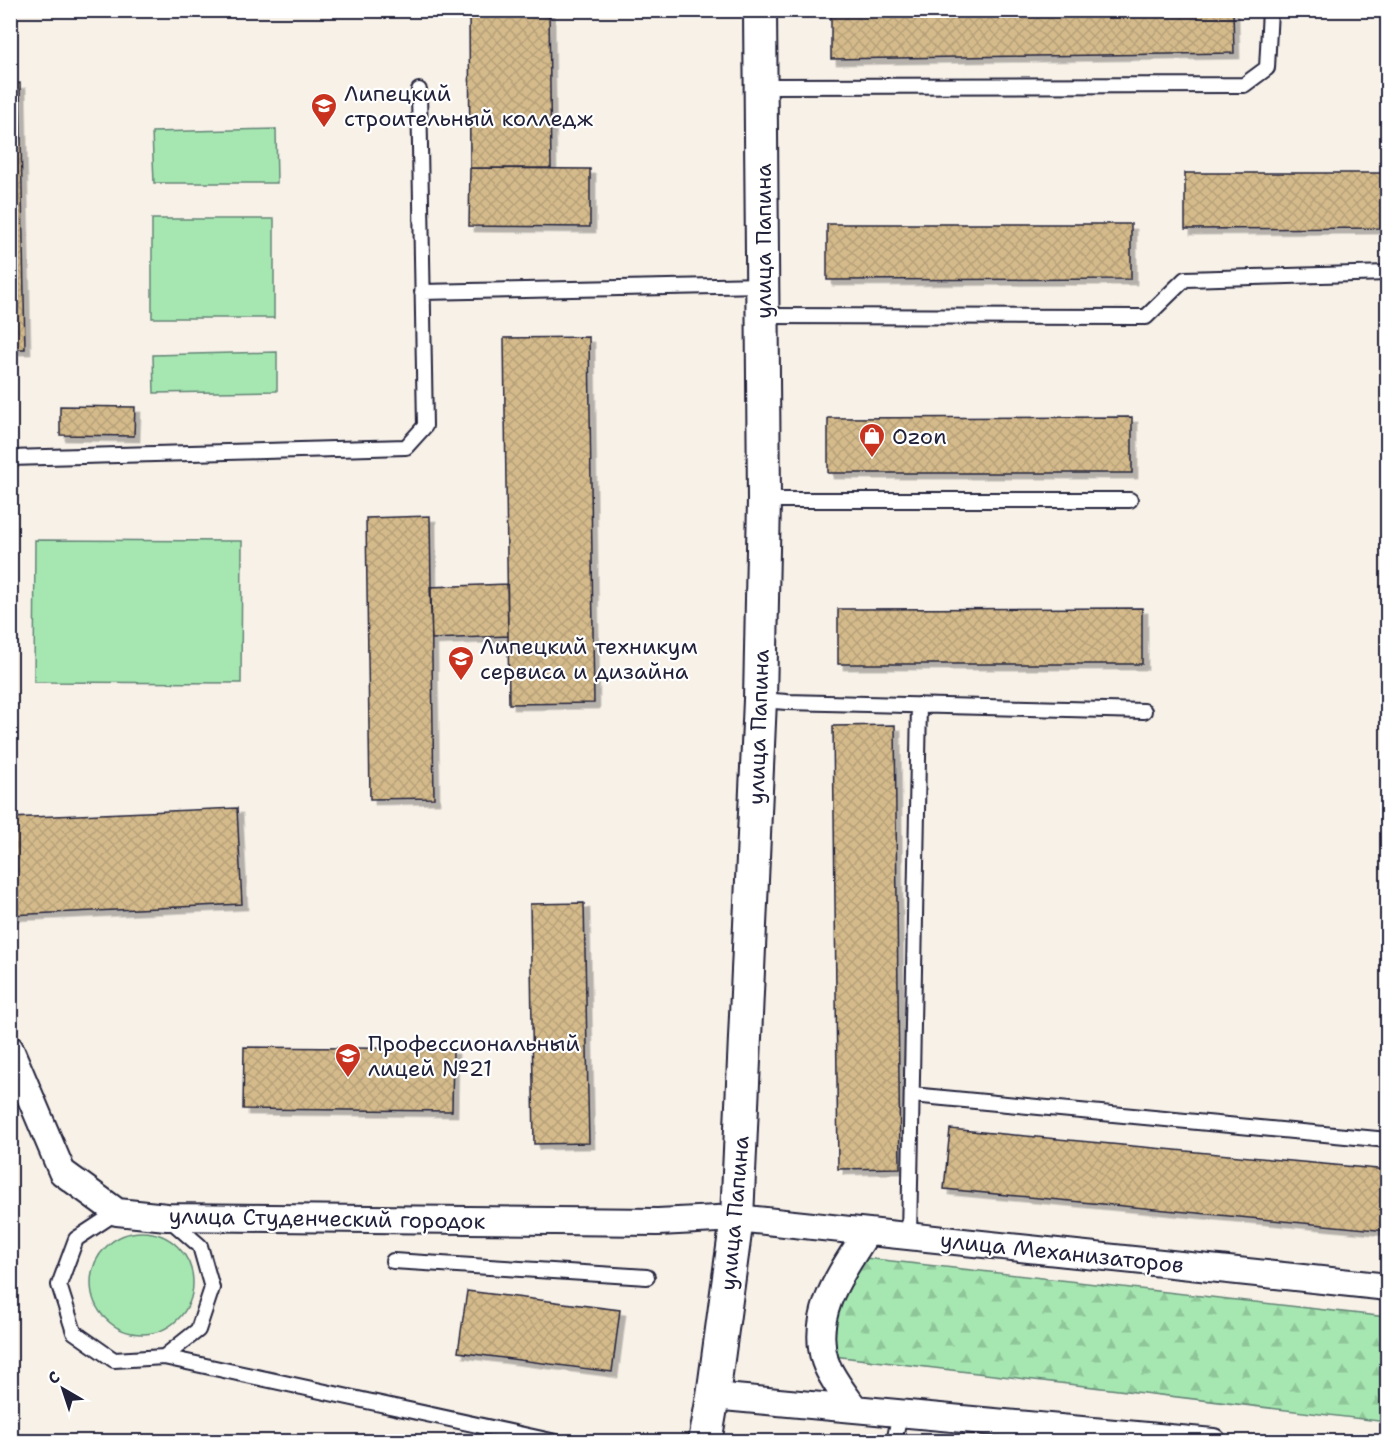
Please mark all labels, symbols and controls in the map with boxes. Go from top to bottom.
place label: Липецкий строительный колледж [344,79,594,133]
school or university icon: Липецкий строительный колледж [309,91,339,129]
street label: улица Папина [749,163,778,319]
shop icon: Ozon [857,421,887,459]
place label: Ozon [892,422,947,451]
place label: Липецкий техникум сервиса и дизайна [480,632,698,686]
school or university icon: Липецкий техникум сервиса и дизайна [446,644,476,682]
street label: улица Папина [741,649,776,805]
place label: Профессиональный лицей №21 [368,1029,580,1083]
school or university icon: Профессиональный лицей №21 [333,1041,363,1079]
street label: улица Папина [713,1134,756,1292]
street label: улица Студенческий городок [169,1201,486,1236]
street label: улица Механизаторов [939,1225,1185,1280]
north arrow [33,1359,93,1419]
text: С [43,1366,64,1389]

